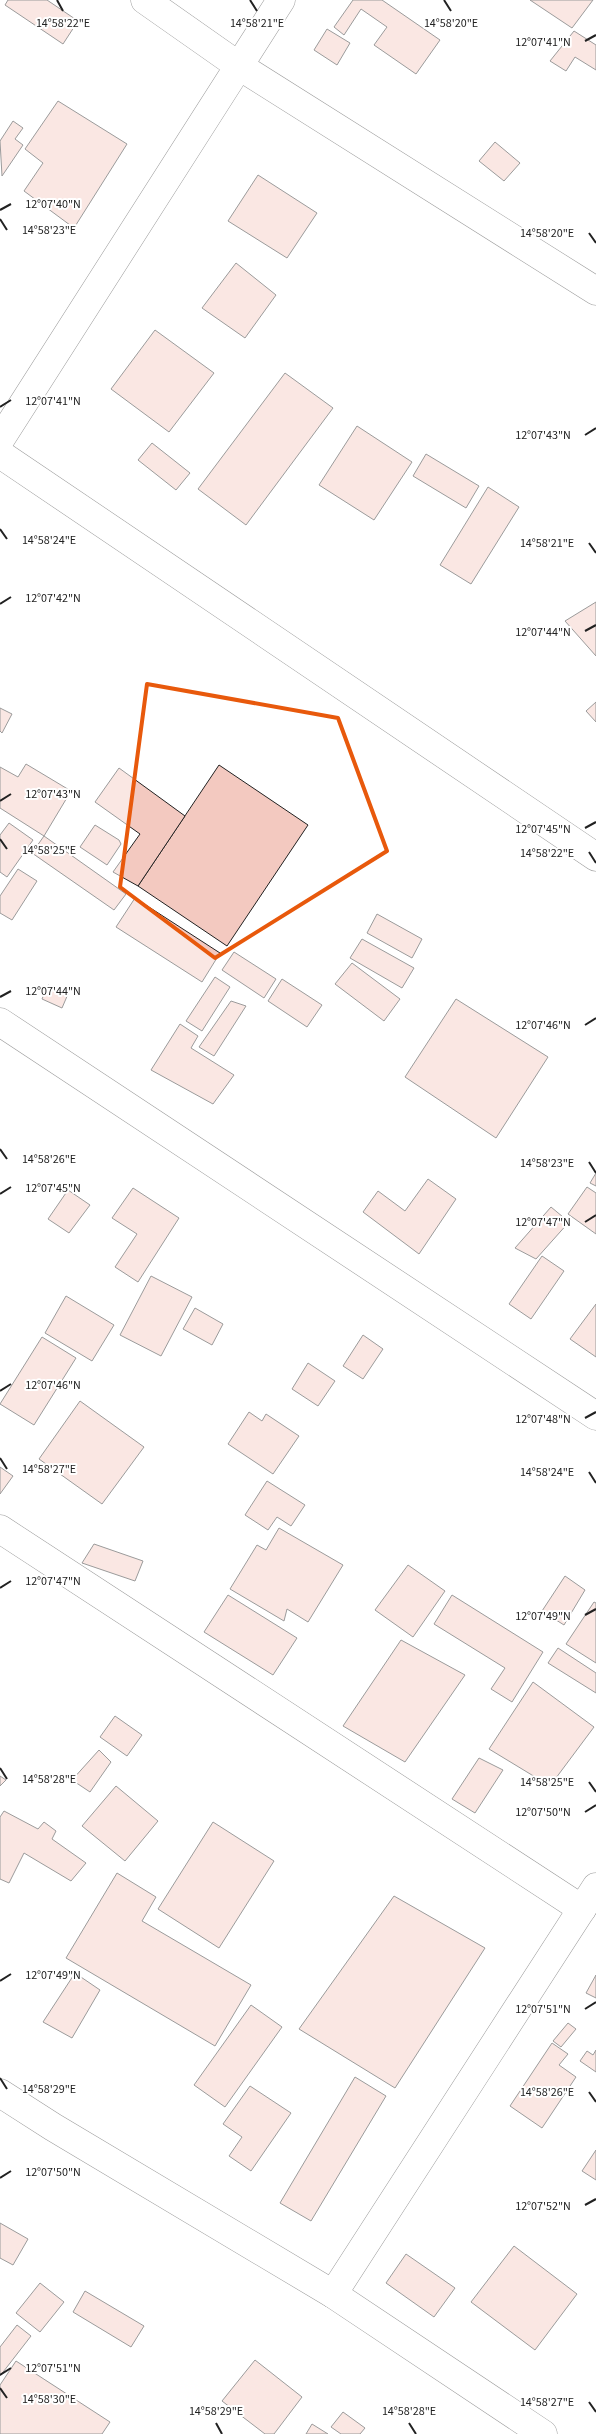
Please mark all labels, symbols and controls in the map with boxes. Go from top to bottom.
text: 14°58'22"E [36,15,90,32]
text: 14°58'21"E [230,15,284,32]
text: 14°58'20"E [424,15,478,32]
text: 12°07'41"N [515,34,571,51]
text: 12°07'40"N [25,196,81,213]
text: 14°58'23"E [22,222,76,239]
text: 14°58'20"E [520,225,574,242]
text: 12°07'41"N [25,393,81,410]
text: 12°07'43"N [515,427,571,444]
text: 14°58'24"E [22,532,76,549]
text: 14°58'21"E [520,535,574,552]
text: 12°07'42"N [25,590,81,607]
text: 12°07'44"N [515,624,571,641]
text: 12°07'43"N [25,786,81,803]
text: 12°07'45"N [515,821,571,838]
text: 14°58'25"E [22,842,76,859]
text: 14°58'22"E [520,845,574,862]
text: 12°07'44"N [25,983,81,1000]
text: 12°07'46"N [515,1017,571,1034]
text: 14°58'26"E [22,1151,76,1168]
text: 14°58'23"E [520,1155,574,1172]
text: 12°07'45"N [25,1180,81,1197]
text: 12°07'47"N [515,1214,571,1231]
text: 12°07'46"N [25,1377,81,1394]
text: 12°07'48"N [515,1411,571,1428]
text: 14°58'27"E [22,1461,76,1478]
text: 14°58'24"E [520,1464,574,1481]
text: 12°07'47"N [25,1573,81,1590]
text: 12°07'49"N [515,1608,571,1625]
text: 14°58'28"E [22,1771,76,1788]
text: 14°58'25"E [520,1774,574,1791]
text: 12°07'50"N [515,1804,571,1821]
text: 12°07'49"N [25,1967,81,1984]
text: 12°07'51"N [515,2001,571,2018]
text: 14°58'29"E [22,2081,76,2098]
text: 14°58'26"E [520,2084,574,2101]
text: 12°07'50"N [25,2164,81,2181]
text: 12°07'52"N [515,2198,571,2215]
text: 12°07'51"N [25,2360,81,2377]
text: 14°58'30"E [22,2391,76,2408]
text: 14°58'27"E [520,2394,574,2411]
text: 14°58'29"E [189,2403,243,2420]
text: 14°58'28"E [382,2403,436,2420]

